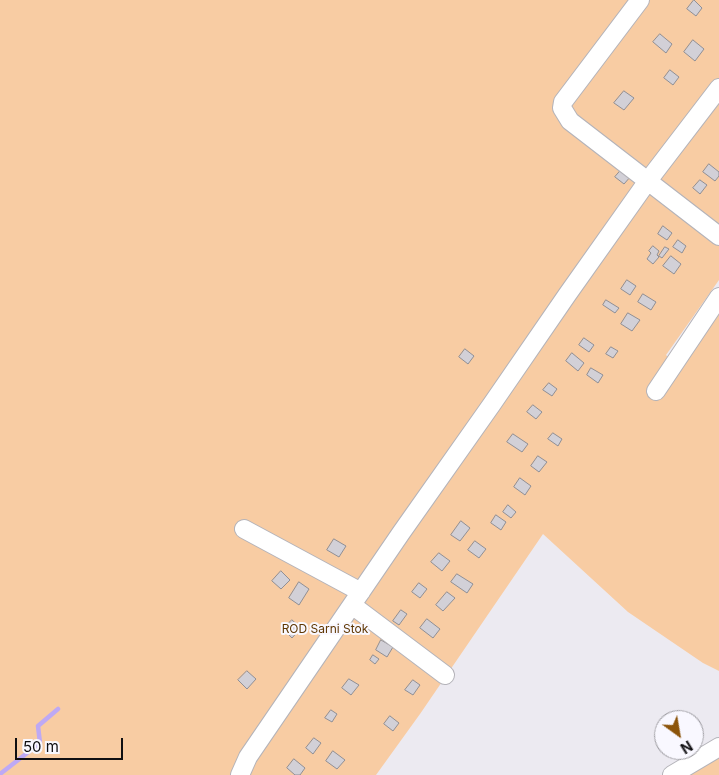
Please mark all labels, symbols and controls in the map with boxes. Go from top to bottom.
park label: ROD Sarni Stok [282,622,368,636]
north arrow [654,710,704,760]
scale bar [18,728,125,760]
text: 50 m [23,737,59,756]
text: N [678,737,696,757]

